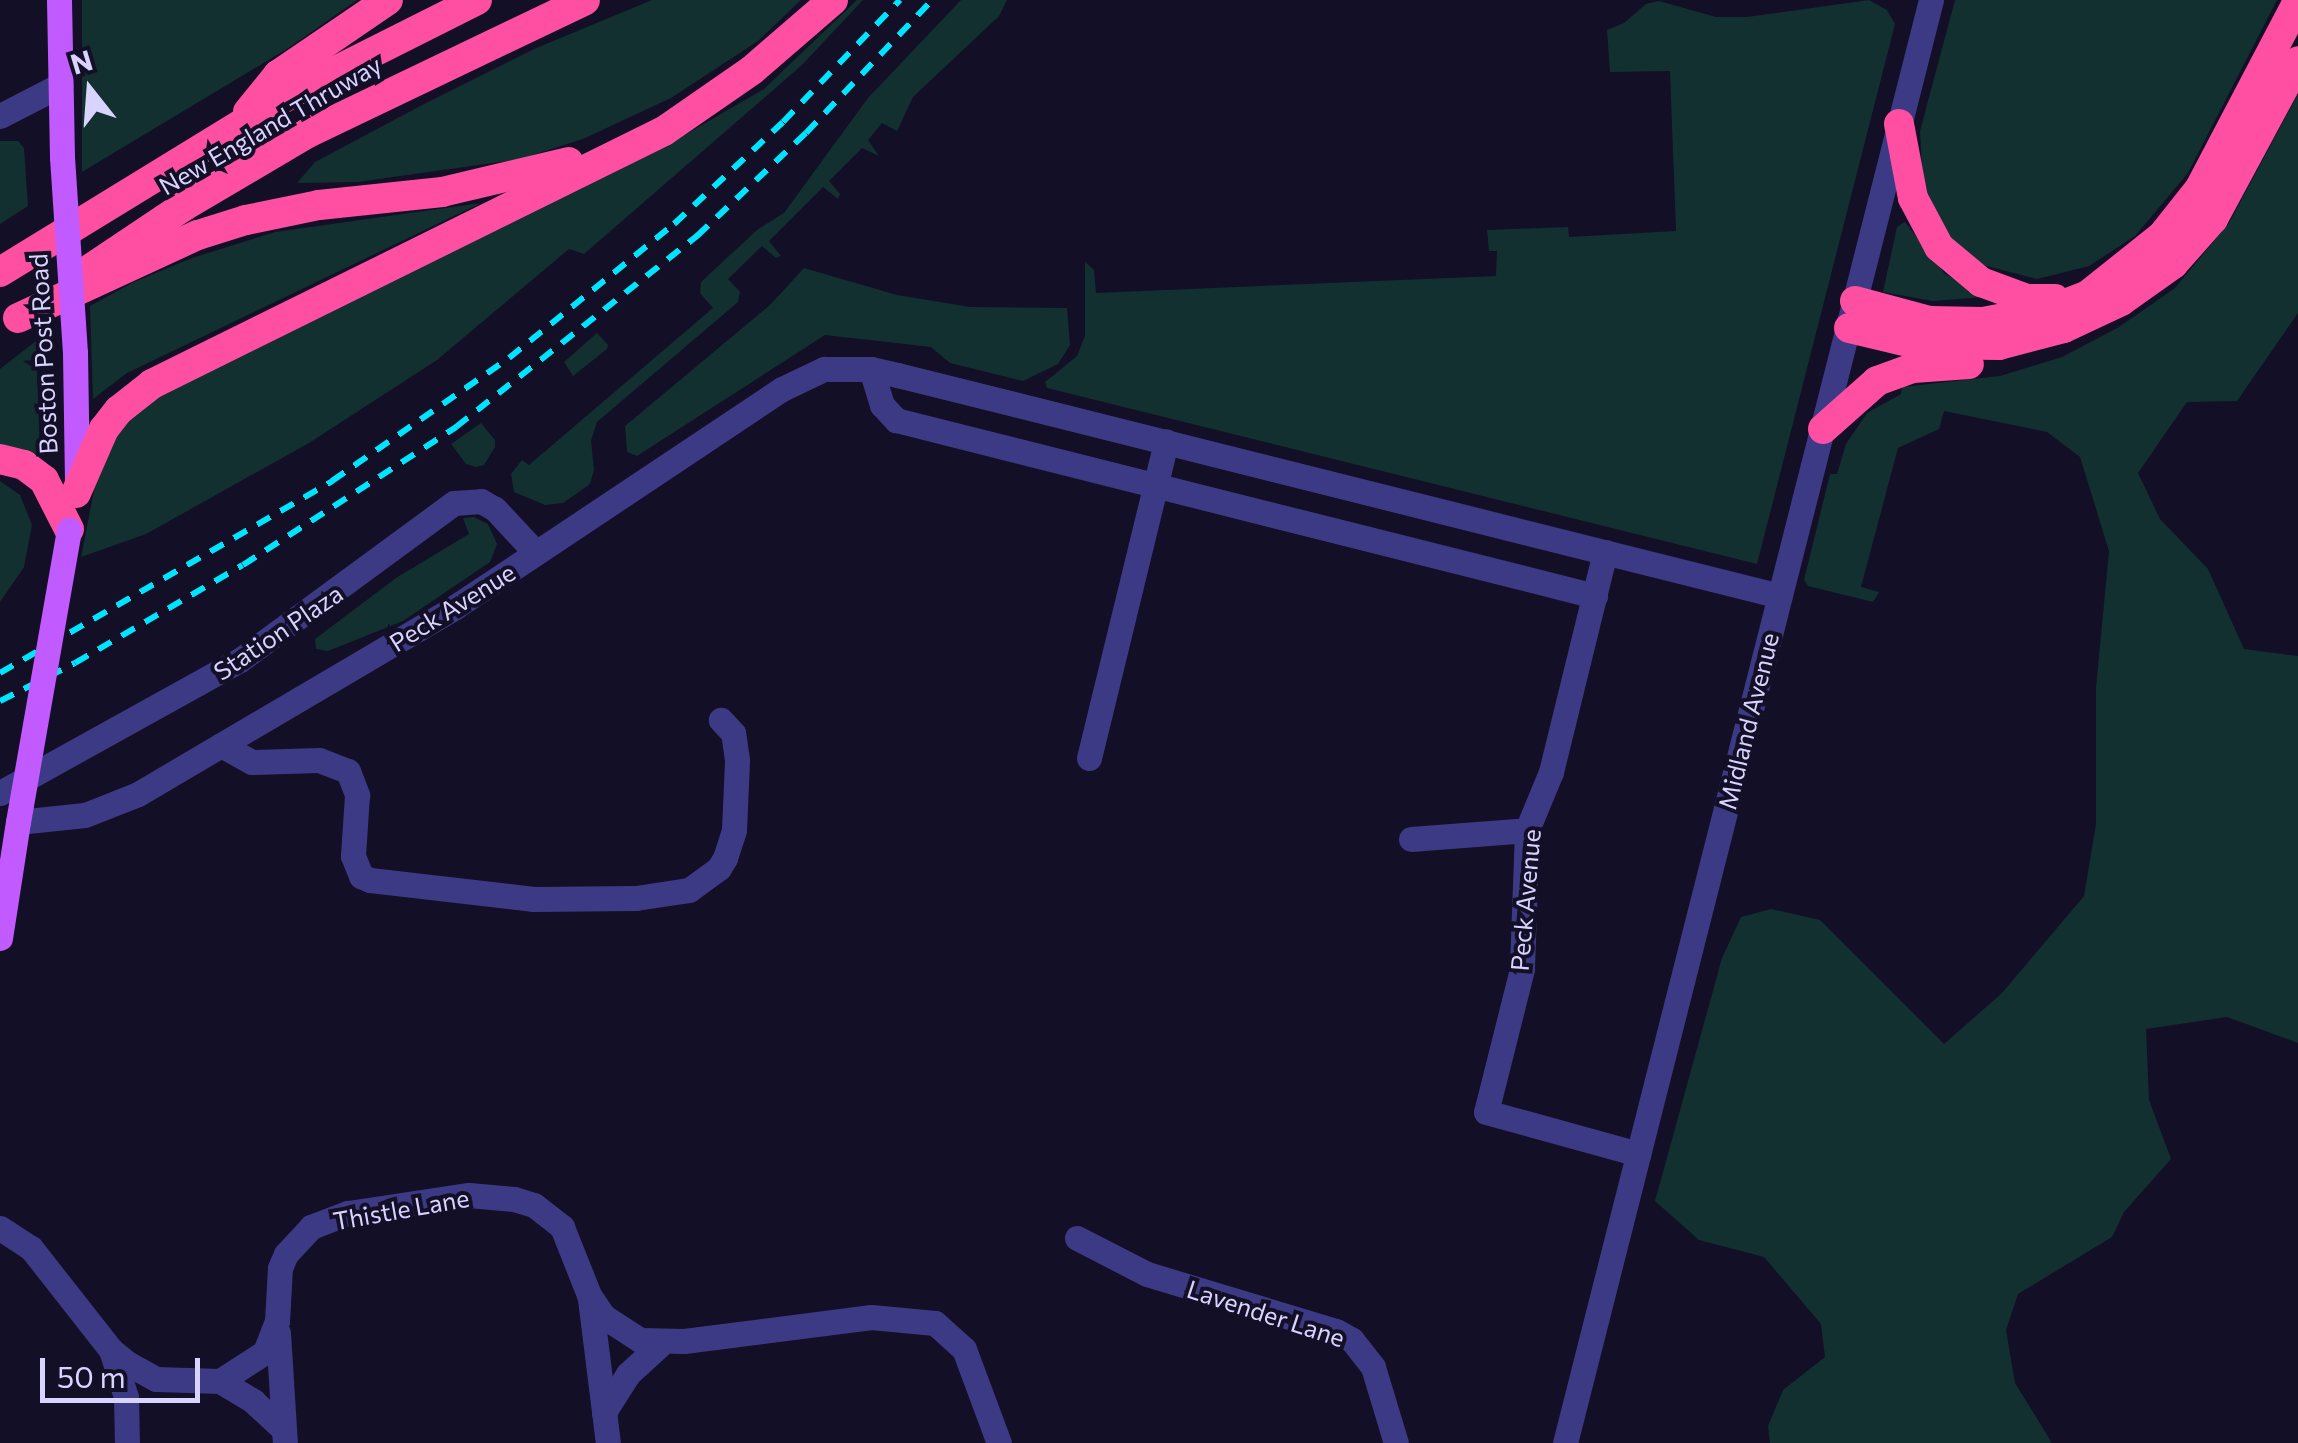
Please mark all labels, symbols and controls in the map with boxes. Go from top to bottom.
north arrow [40,40,140,140]
text: N [66,42,96,81]
street label: New England Thruway [153,49,387,201]
street label: Boston Post Road [23,253,63,455]
street label: Peck Avenue [384,557,520,657]
street label: Station Plaza [208,578,348,686]
street label: Midland Avenue [1712,630,1784,812]
street label: Peck Avenue [1504,828,1546,972]
street label: Thistle Lane [331,1182,471,1236]
street label: Lavender Lane [1183,1273,1349,1353]
scale bar [45,1338,205,1400]
text: 50 m [57,1357,126,1394]

